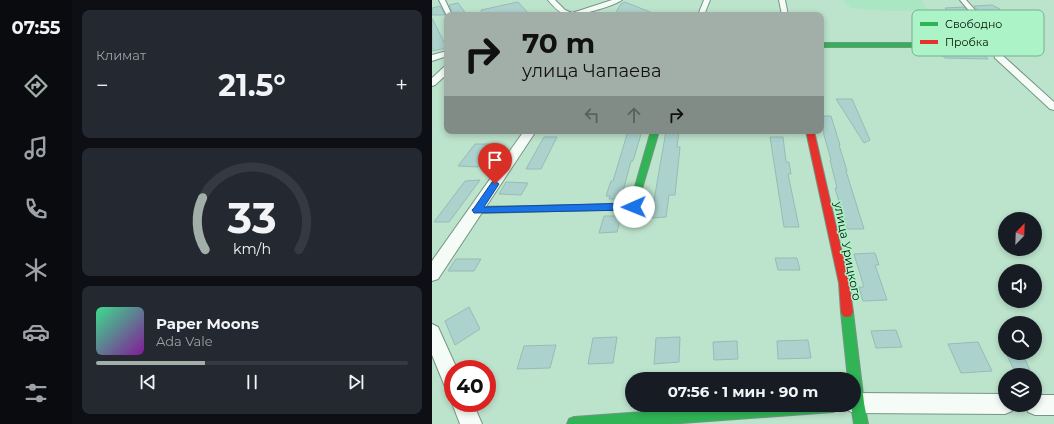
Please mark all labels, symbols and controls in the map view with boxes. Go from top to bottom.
legend [912,10,1044,56]
text: 07:55 [11,17,61,39]
text: Свободно [945,17,1002,31]
text: 70 m [522,26,595,60]
icon: right [456,28,508,80]
text: Пробка [945,35,989,49]
text: Климат [96,47,146,63]
text: улица Чапаева [522,60,661,82]
text: 21.5° [218,67,286,104]
icon: directions [22,72,50,100]
text: − [96,72,109,99]
text: + [395,72,408,99]
icon: left [581,104,603,126]
icon: ahead [623,104,645,126]
icon: right [665,104,687,126]
icon: music [22,134,50,162]
pin [478,143,512,184]
icon: arrive [484,149,506,171]
position arrow [613,186,655,228]
text: 33 [226,193,277,243]
icon: phone [22,195,50,223]
street label: улица Урицкого [831,199,865,302]
north arrow [998,212,1042,256]
map controls [998,212,1042,412]
text: km/h [233,240,271,258]
icon: climate [22,256,50,284]
button: sound [998,264,1042,308]
text: Paper Moons [156,314,259,333]
button: search [998,316,1042,360]
icon: car [22,318,50,346]
text: Ada Vale [156,333,213,349]
speed limit sign: 40 [444,360,496,412]
button: layers [998,368,1042,412]
icon: previous [137,371,159,393]
icon: pause [241,371,263,393]
icon: next [345,371,367,393]
icon: filters [22,379,50,407]
text: 07:56 · 1 мин · 90 m [668,382,818,401]

